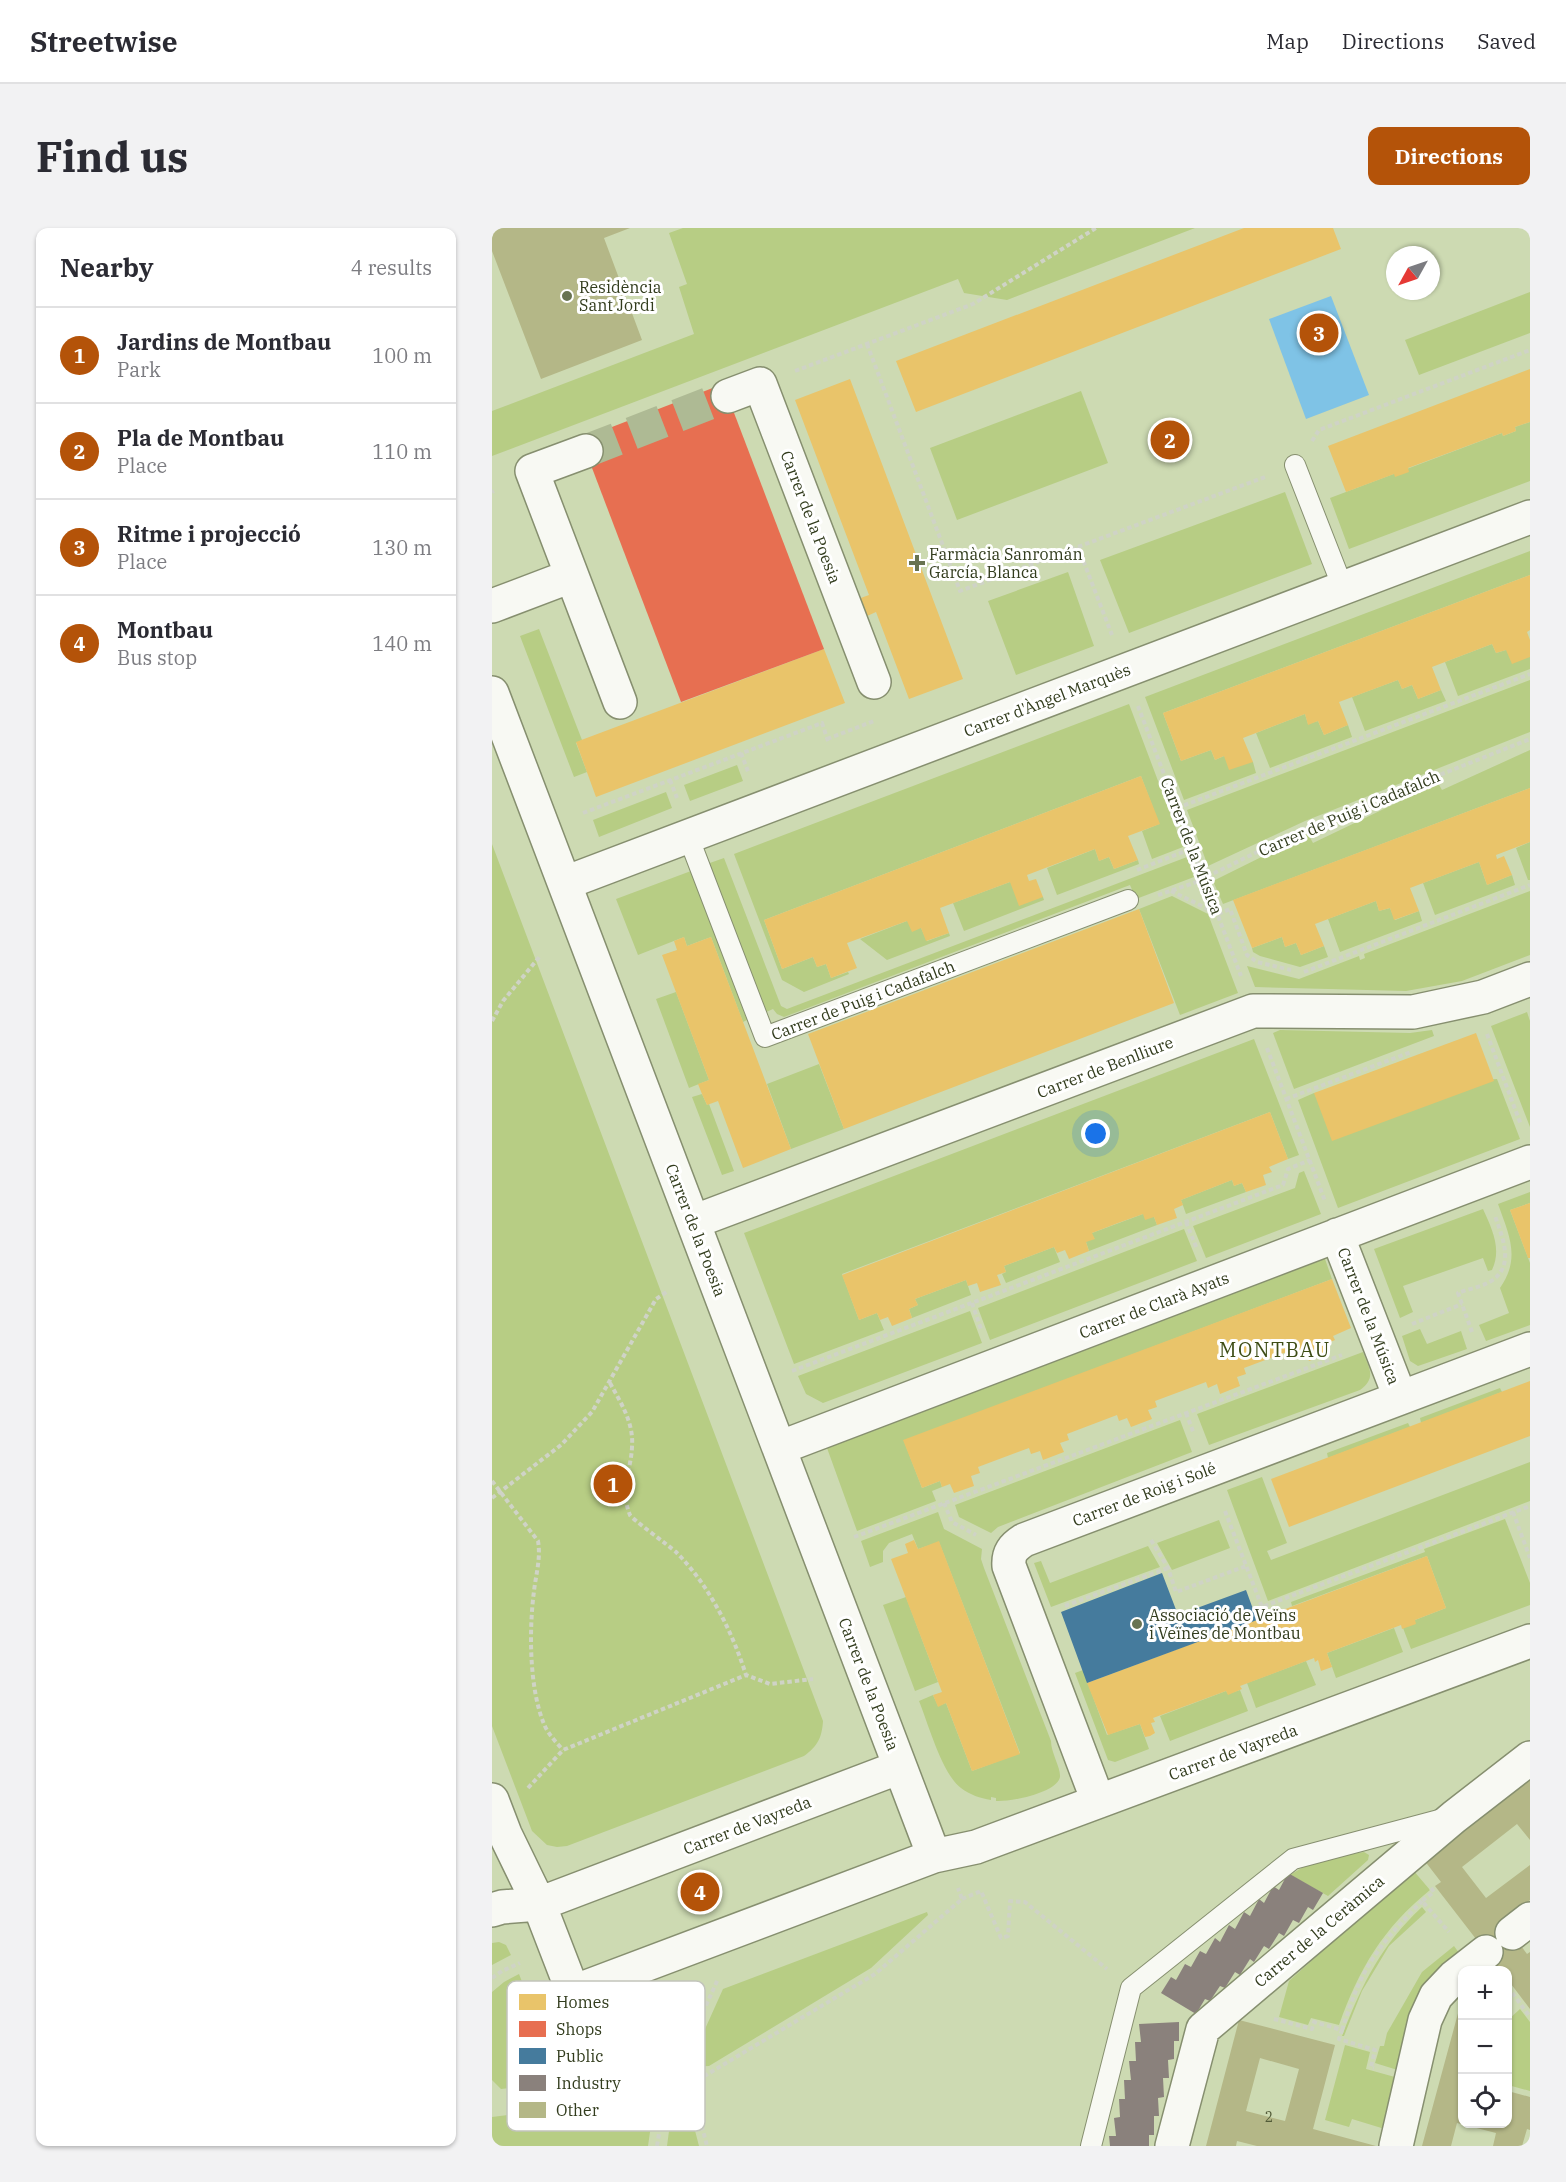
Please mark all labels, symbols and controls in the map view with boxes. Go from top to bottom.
text: Streetwise [30,23,177,60]
text: Map [1266,27,1309,55]
text: Directions [1342,27,1444,55]
text: Saved [1477,27,1536,55]
button: Directions [1368,127,1530,185]
text: Find us [36,129,188,184]
north arrow [1386,246,1440,300]
text: Nearby [60,250,154,284]
text: 4 results [351,254,432,281]
place label: Residència Sant Jordi [579,277,662,315]
marker: Residència Sant Jordi [560,289,574,303]
pin: 3 [1300,310,1338,356]
text: Jardins de Montbau [117,327,331,356]
text: 1 [74,342,86,369]
text: 100 m [372,342,432,369]
text: Park [117,356,161,383]
pin: 2 [1150,418,1190,462]
text: Pla de Montbau [117,423,284,452]
text: 2 [74,438,86,465]
text: 110 m [372,438,432,465]
street label: Carrer de la Poesia [776,448,846,587]
text: Place [117,452,167,479]
text: Ritme i projecció [117,519,301,548]
text: 3 [74,534,86,561]
text: 130 m [372,534,432,561]
place label: Farmàcia Sanromán García, Blanca [929,544,1083,582]
text: Place [117,548,167,575]
marker: Farmàcia Sanromán García, Blanca [910,556,924,570]
text: Montbau [117,615,213,644]
text: 4 [74,630,86,657]
text: 140 m [372,630,432,657]
text: Bus stop [117,644,197,671]
street label: Carrer d'Àngel Marquès [960,658,1133,741]
street label: Carrer de Puig i Cadafalch [1255,766,1443,860]
street label: Carrer de la Música [1157,775,1227,918]
street label: Carrer de Puig i Cadafalch [768,956,958,1044]
street label: Carrer de Benlliure [1034,1032,1176,1102]
your location [1081,1119,1110,1148]
street label: Carrer de la Poesia [661,1161,731,1300]
street label: Carrer de la Música [1334,1245,1404,1388]
street label: Carrer de Clarà Ayats [1076,1267,1232,1343]
district label: MONTBAU [1219,1336,1331,1363]
street label: Carrer de Roig i Solé [1069,1457,1219,1531]
pin: 1 [594,1462,632,1506]
place label: Associació de Veïns i Veïnes de Montbau [1149,1605,1301,1643]
street label: Carrer de la Poesia [834,1615,904,1754]
marker: Associació de Veïns i Veïnes de Montbau [1130,1617,1144,1631]
street label: Carrer de Vayreda [1166,1719,1300,1785]
street label: Carrer de Vayreda [680,1791,814,1859]
pin: 4 [680,1870,720,1914]
street label: Carrer de la Ceràmica [1250,1871,1388,1991]
map controls [1458,1966,1512,2128]
button: + [1458,1966,1512,2020]
legend [507,1981,705,2131]
text: Homes [556,1992,609,2012]
text: Shops [556,2019,602,2039]
button: − [1458,2020,1512,2074]
text: Public [556,2046,604,2066]
text: Industry [556,2073,621,2093]
button: locate [1458,2074,1512,2128]
text: Other [556,2100,599,2120]
house number: 2 [1265,2108,1273,2126]

